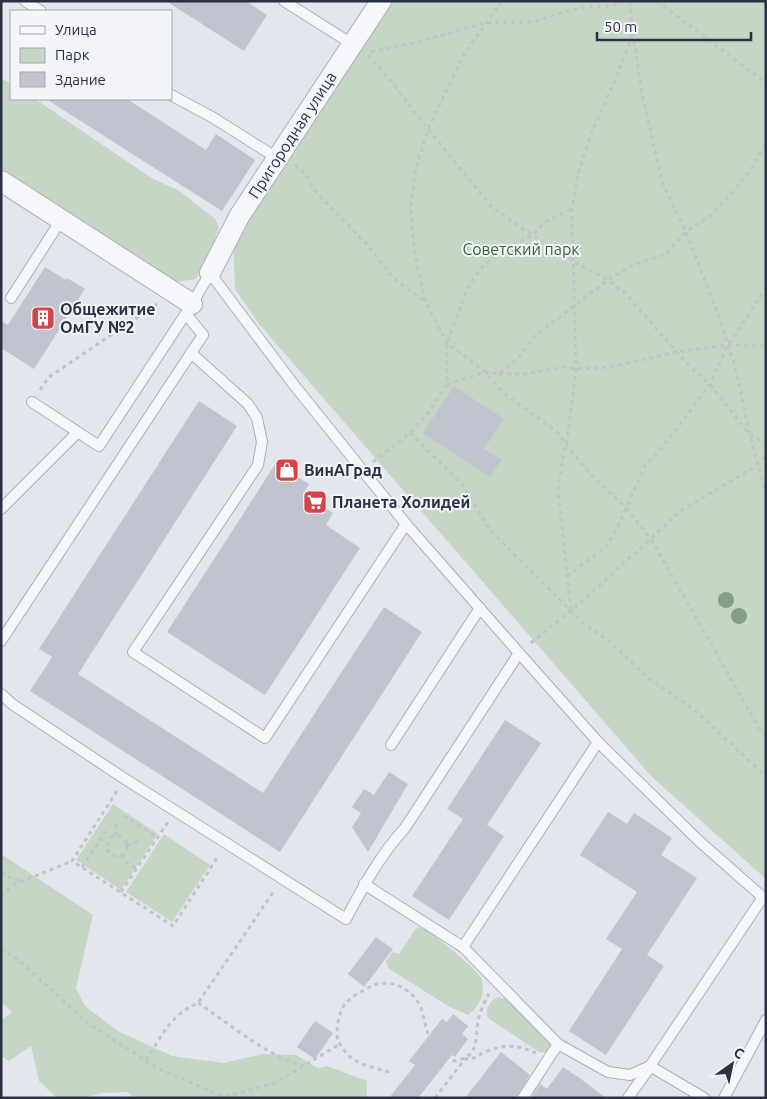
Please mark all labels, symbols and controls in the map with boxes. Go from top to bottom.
legend [10,10,172,100]
scale bar [597,10,751,42]
text: 50 m [604,18,637,35]
text: Улица [55,21,97,38]
text: Парк [55,46,90,63]
street label: Пригородная улица [244,68,340,202]
text: Здание [55,71,106,88]
park label: Советский парк [462,240,580,258]
place label: Общежитие ОмГУ №2 [60,300,155,336]
building icon: Общежитие ОмГУ №2 [30,305,56,331]
shop icon: ВинАГрад [274,457,300,483]
place label: ВинАГрад [304,461,383,479]
supermarket icon: Планета Холидей [302,489,328,515]
place label: Планета Холидей [332,493,470,511]
north arrow [707,1039,757,1089]
text: С [731,1044,747,1062]

